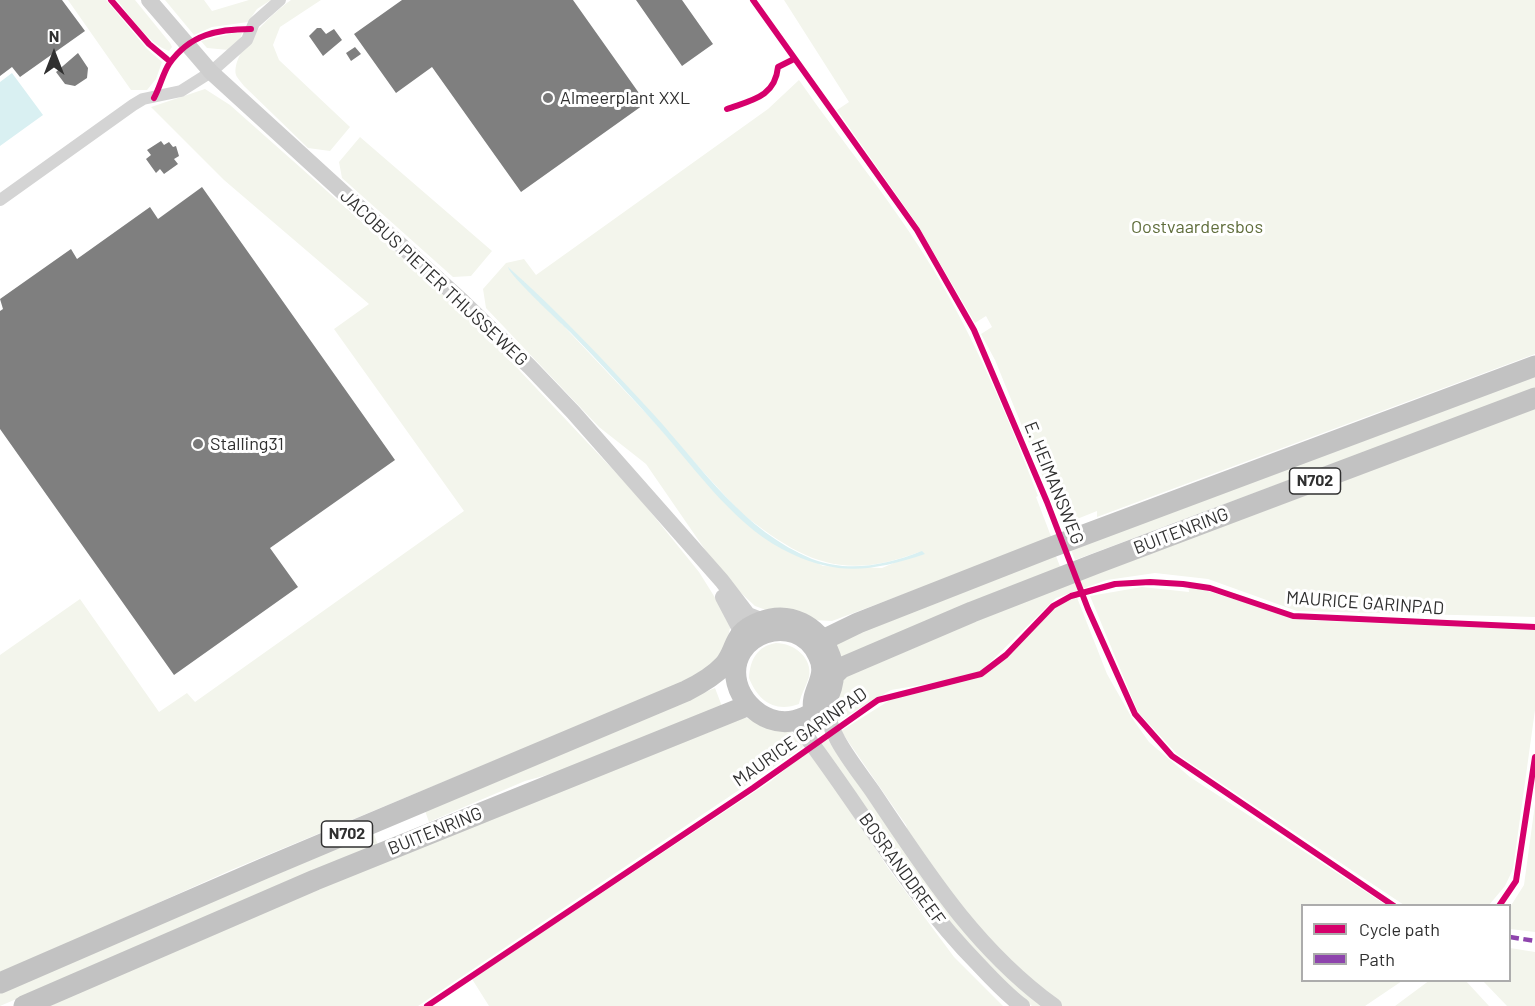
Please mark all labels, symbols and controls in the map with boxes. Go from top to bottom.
north arrow [24,24,84,84]
text: N [49,26,59,45]
place label: Almeerplant XXL [560,87,690,109]
marker: Almeerplant XXL [541,91,555,105]
street label: JACOBUS PIETER THIJSSEWEG [336,185,532,371]
park label: Oostvaardersbos [1131,216,1263,238]
street label: E. HEIMANSWEG [1020,418,1088,548]
place label: Stalling31 [210,433,284,455]
marker: Stalling31 [191,437,205,451]
road number: N702 [1290,468,1340,494]
street label: BUITENRING [1131,503,1231,559]
street label: MAURICE GARINPAD [1285,587,1445,619]
street label: MAURICE GARINPAD [729,683,871,791]
street label: BUITENRING [385,802,485,860]
street label: BOSRANDDREEF [854,809,950,929]
road number: N702 [322,821,372,847]
legend [1301,904,1511,982]
text: Cycle path [1359,918,1440,940]
text: Path [1359,948,1395,970]

